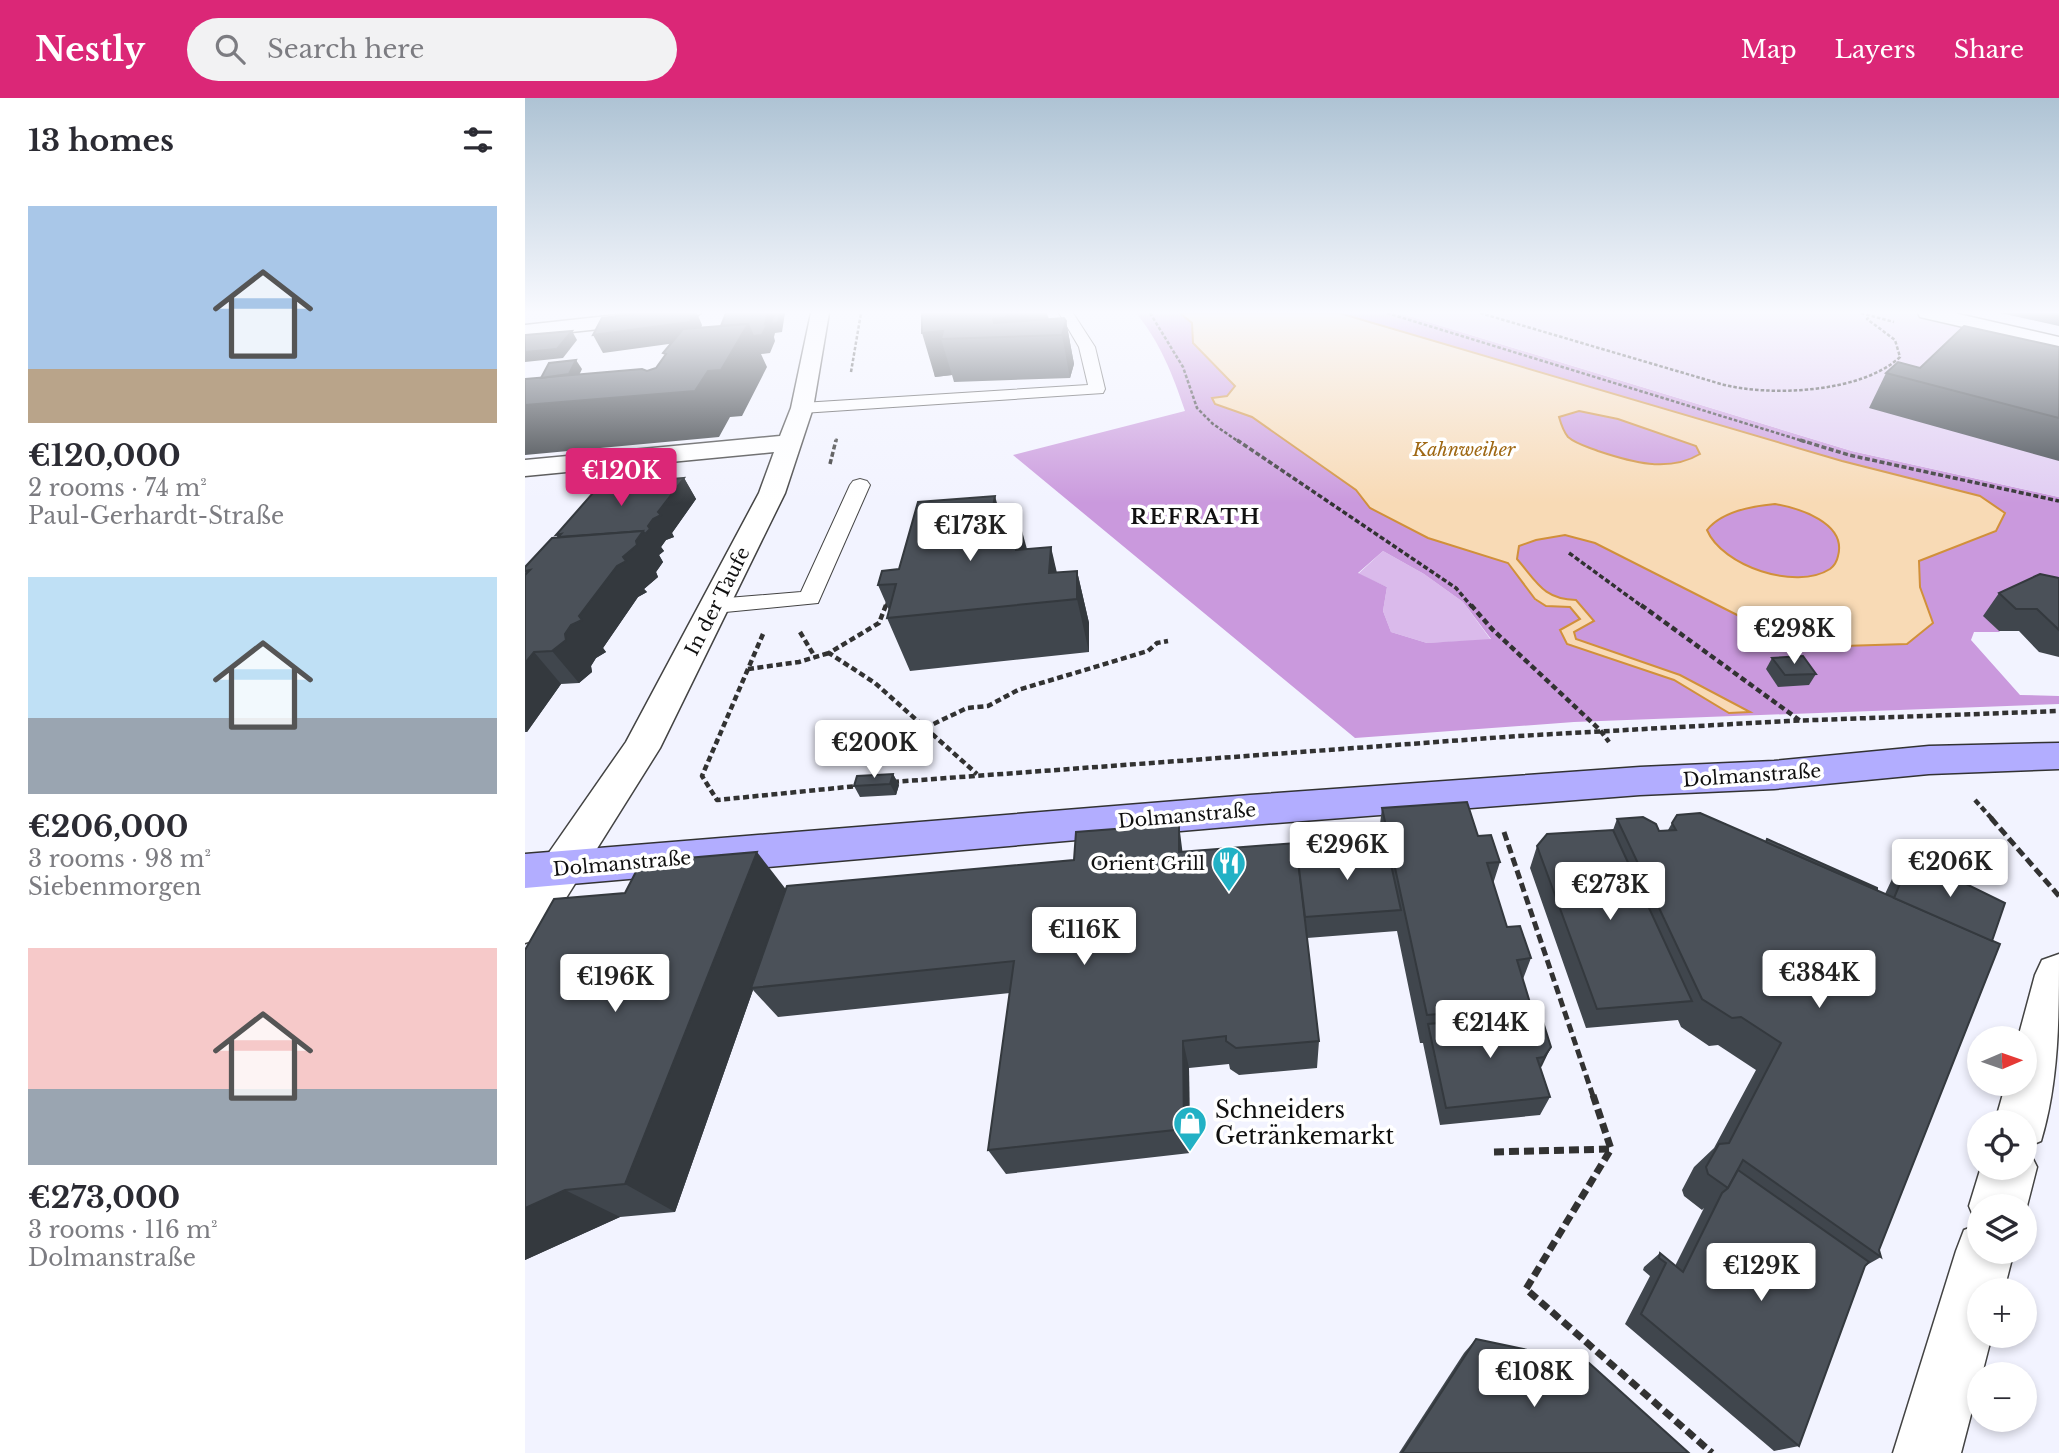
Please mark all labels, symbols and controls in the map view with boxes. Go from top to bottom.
search box [187,18,677,81]
text: Nestly [35,29,145,70]
icon: search [211,30,249,68]
text: Search here [267,33,424,65]
text: Map [1741,35,1797,64]
text: Layers [1835,35,1916,64]
text: Share [1954,35,2024,64]
icon: filters [459,121,497,159]
text: 13 homes [28,122,174,159]
icon: home [200,251,326,377]
text: €120,000 [28,437,181,474]
water label: Kahnweiher [1412,439,1516,461]
pin: €120K [572,448,670,508]
text: €120K [582,457,660,485]
text: 2 rooms · 74 m² [28,474,207,502]
text: Paul-Gerhardt-Straße [28,502,284,530]
pin: €173K [921,504,1019,563]
district label: REFRATH [1130,504,1262,530]
text: €173K [934,512,1006,540]
street label: In der Taufe [680,543,755,659]
pin: €298K [1745,606,1843,666]
text: €298K [1753,615,1835,643]
icon: home [200,622,326,748]
pin: €200K [825,720,923,780]
text: €200K [831,729,917,757]
street label: Dolmanstraße [1682,759,1822,792]
street label: Dolmanstraße [1117,798,1257,833]
text: €206,000 [28,808,188,845]
pin: €296K [1298,822,1396,882]
text: €296K [1306,831,1388,859]
pin: €206K [1901,840,1999,899]
restaurant icon: Orient Grill [1210,844,1248,893]
text: 3 rooms · 98 m² [28,845,211,873]
street label: Dolmanstraße [552,846,692,881]
text: €206K [1908,848,1992,876]
place label: Orient Grill [1090,852,1205,875]
pin: €273K [1561,862,1659,922]
text: €273K [1571,871,1649,899]
text: Siebenmorgen [28,873,201,901]
pin: €116K [1035,908,1133,967]
text: €116K [1048,916,1120,944]
pin: €384K [1770,950,1868,1010]
pin: €196K [566,954,664,1014]
text: €384K [1779,959,1859,987]
text: €196K [576,963,654,991]
icon: home [200,993,326,1119]
pin: €214K [1441,1000,1539,1060]
text: €214K [1452,1009,1528,1037]
north arrow [1967,1026,2037,1096]
map controls [1967,1026,2037,1432]
place label: Schneiders Getränkemarkt [1215,1096,1394,1150]
shop icon: Schneiders Getränkemarkt [1171,1104,1209,1153]
button: locate [1967,1110,2037,1180]
text: €273,000 [28,1179,180,1216]
button: layers [1967,1194,2037,1264]
text: 3 rooms · 116 m² [28,1216,218,1244]
text: Dolmanstraße [28,1244,196,1272]
pin: €129K [1712,1244,1810,1303]
text: €129K [1723,1252,1799,1280]
button: + [1967,1278,2037,1348]
pin: €108K [1485,1350,1583,1409]
text: €108K [1495,1358,1573,1386]
button: − [1967,1362,2037,1432]

